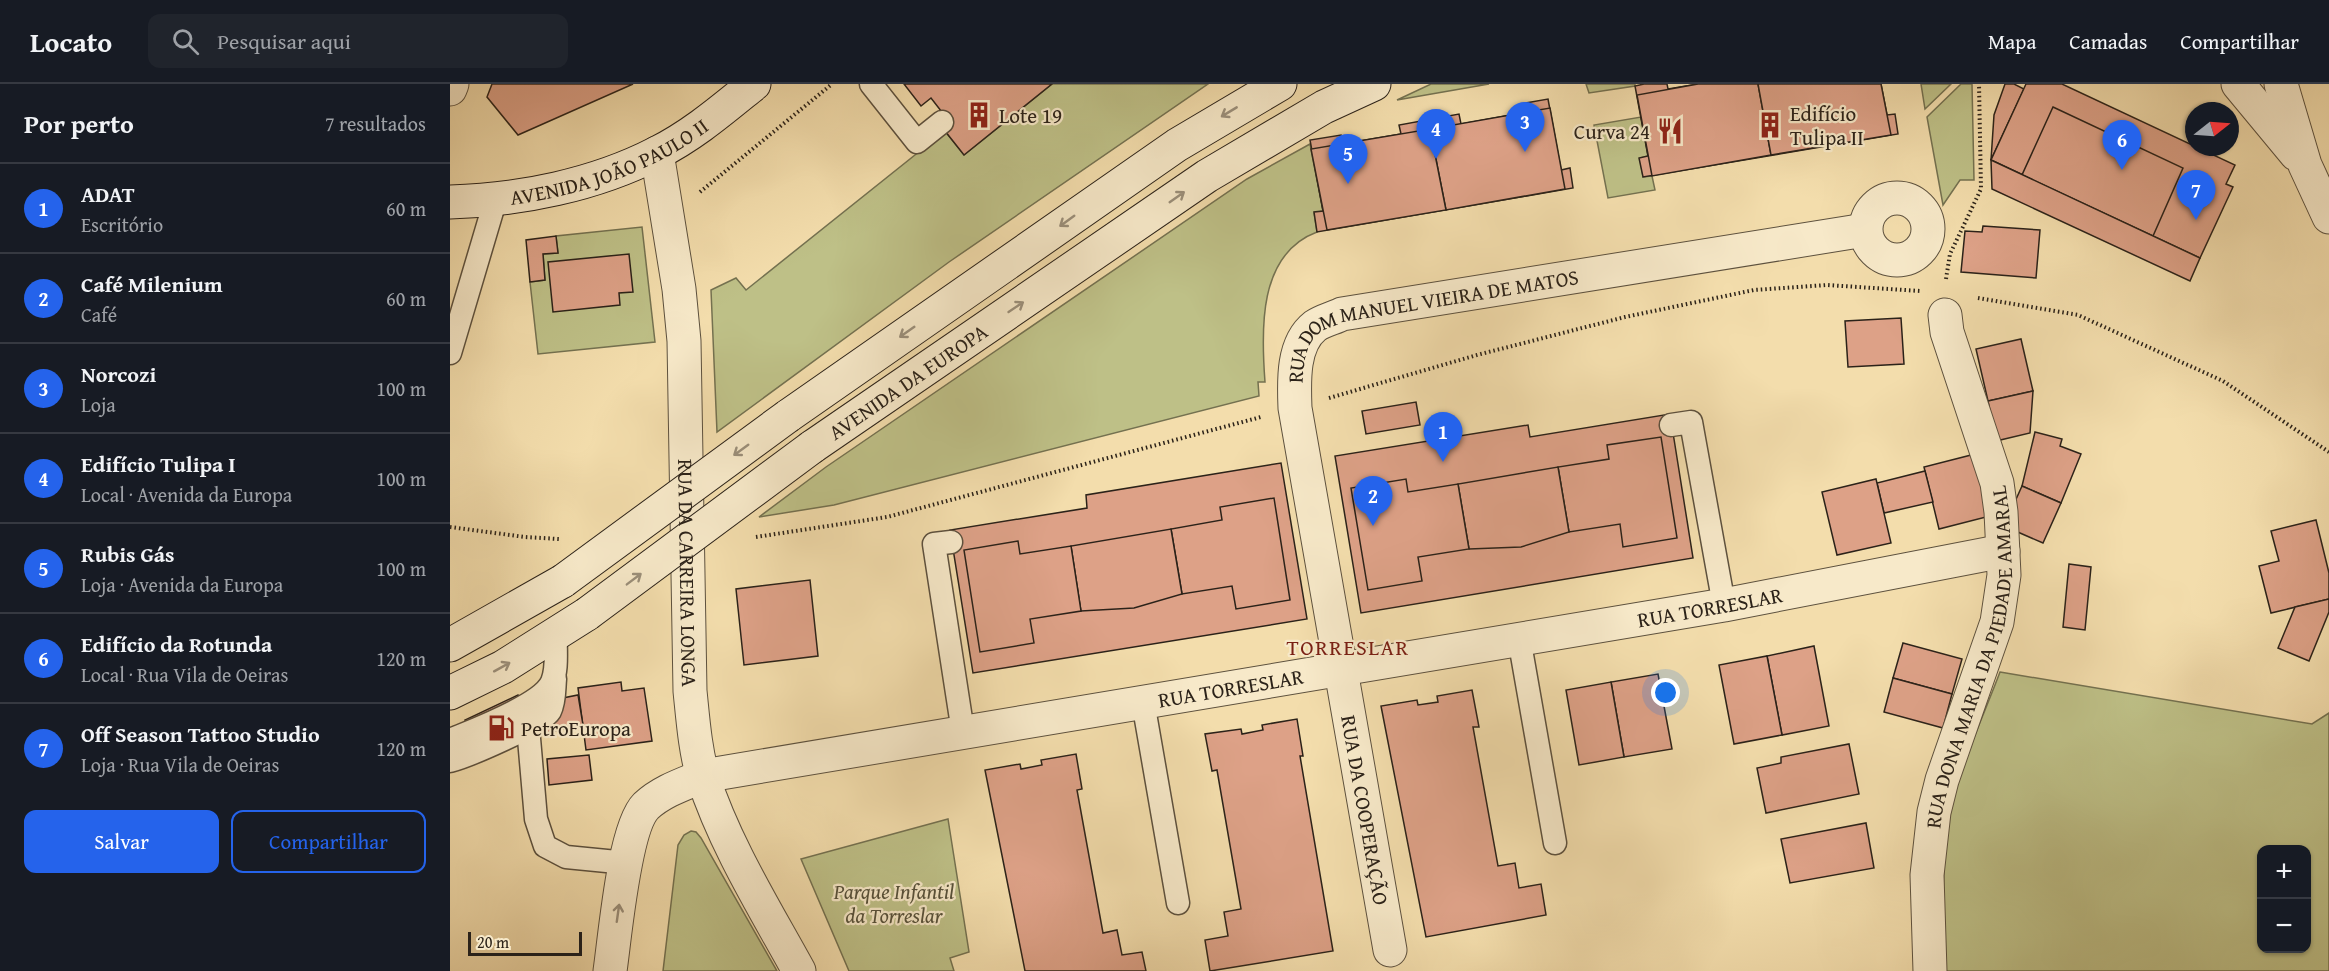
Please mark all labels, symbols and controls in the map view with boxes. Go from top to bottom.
search box [148,14,568,68]
text: Locato [30,21,112,62]
icon: search [169,25,202,58]
text: Pesquisar aqui [217,25,351,57]
text: Mapa [1988,26,2036,57]
text: Camadas [2069,26,2147,57]
text: Compartilhar [2180,26,2299,57]
place label: Edifício Tulipa II [1790,98,1864,153]
building icon: Lote 19 [964,100,994,130]
place label: Lote 19 [999,100,1062,131]
north arrow [2185,102,2239,156]
pin: 3 [1506,103,1544,152]
text: Por perto [24,104,134,143]
one-way arrow [1221,107,1238,119]
text: 7 resultados [325,109,426,138]
street label: AVENIDA JOÃO PAULO II [508,110,715,212]
pin: 4 [1416,110,1456,159]
building icon: Edifício Tulipa II [1755,110,1785,140]
place label: Curva 24 [1574,116,1650,147]
restaurant icon: Curva 24 [1655,116,1685,146]
pin: 6 [2102,120,2142,170]
pin: 5 [1328,135,1368,184]
pin: 7 [2176,170,2216,220]
text: ADAT [81,178,135,210]
one-way arrow [1168,191,1185,203]
text: 1 [38,194,49,223]
text: 60 m [386,194,426,223]
text: Escritório [81,210,163,239]
one-way arrow [1060,215,1076,227]
street label: RUA DOM MANUEL VIEIRA DE MATOS [1279,261,1581,384]
text: Café Milenium [81,268,223,300]
text: 2 [38,284,49,313]
text: 60 m [386,284,426,313]
text: Café [81,300,117,329]
one-way arrow [1007,301,1024,313]
street label: AVENIDA DA EUROPA [822,316,994,447]
one-way arrow [899,326,916,338]
text: Norcozi [81,358,156,390]
text: 3 [38,374,49,403]
text: 100 m [376,374,426,403]
text: Loja [81,390,116,419]
pin: 1 [1424,412,1462,462]
one-way arrow [734,444,750,457]
text: Edifício Tulipa I [81,448,236,480]
street label: RUA DA CARREIRA LONGA [671,459,705,687]
text: 4 [38,464,49,493]
text: 100 m [376,464,426,493]
pin: 2 [1354,476,1392,526]
text: Local · Avenida da Europa [81,480,292,509]
street label: RUA DONA MARIA DA PIEDADE AMARAL [1917,484,2020,830]
text: Rubis Gás [81,538,175,570]
text: 5 [38,554,49,583]
text: 100 m [376,554,426,583]
text: Loja · Avenida da Europa [81,570,283,599]
one-way arrow [626,573,642,585]
street label: RUA TORRESLAR [1635,578,1786,635]
text: Edifício da Rotunda [81,628,272,660]
district label: TORRESLAR [1286,631,1410,663]
text: 6 [38,644,49,673]
text: 120 m [376,644,426,673]
text: Local · Rua Vila de Oeiras [81,660,288,689]
street label: RUA TORRESLAR [1156,660,1307,715]
one-way arrow [493,661,511,672]
your location [1651,678,1680,707]
fuel station icon: PetroEuropa [486,713,516,743]
place label: PetroEuropa [521,713,631,744]
street label: RUA DA COOPERAÇÃO [1333,713,1397,907]
text: Off Season Tattoo Studio [81,718,320,750]
text: 7 [38,734,49,763]
text: 120 m [376,734,426,763]
text: Loja · Rua Vila de Oeiras [81,750,279,779]
button: Salvar [24,810,219,873]
button: Compartilhar [231,810,426,873]
map controls [2257,845,2311,953]
button: + [2257,845,2311,899]
park label: Parque Infantil da Torreslar [833,876,954,931]
button: − [2257,899,2311,953]
one-way arrow [612,904,623,923]
scale bar [468,929,582,956]
text: 20 m [477,930,509,954]

